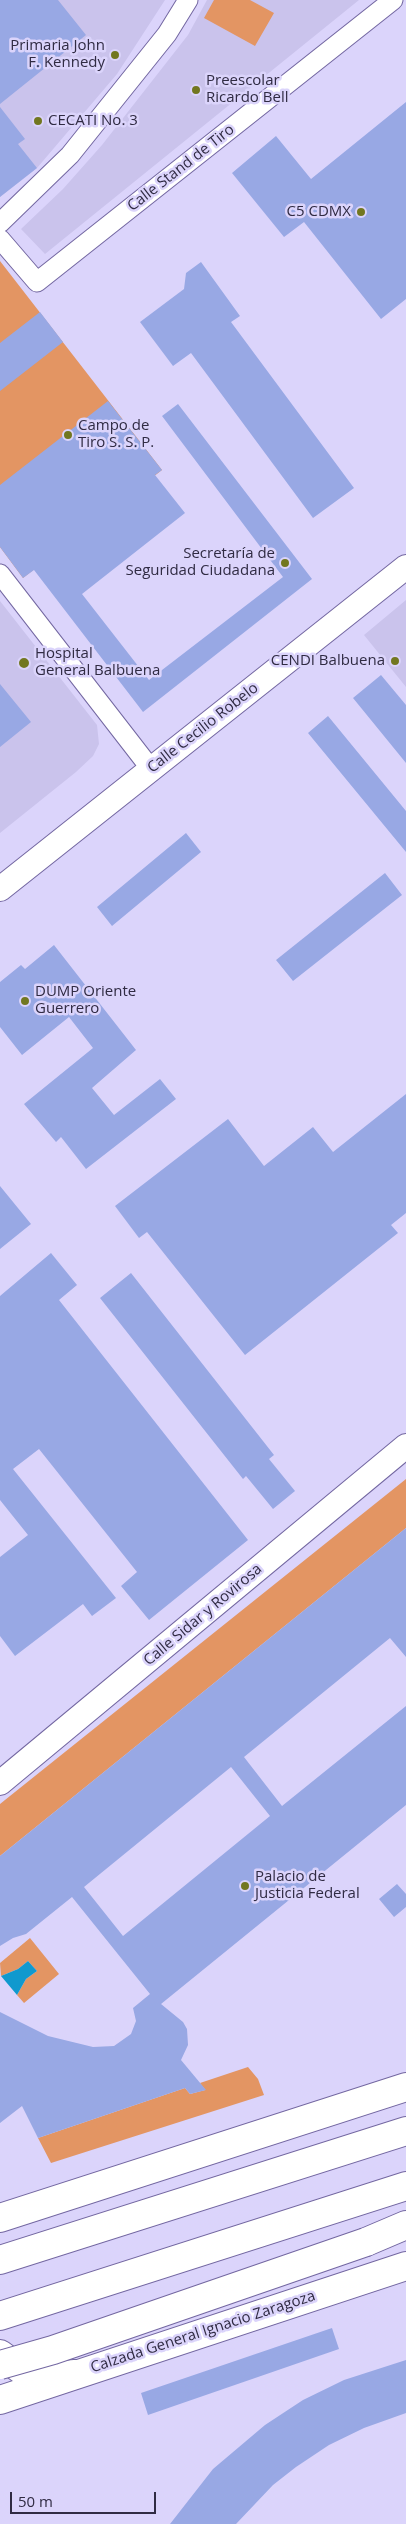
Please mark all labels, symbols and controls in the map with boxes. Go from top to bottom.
place label: Primaria John F. Kennedy [10,37,105,72]
marker: Primaria John F. Kennedy [109,49,121,61]
place label: Preescolar Ricardo Bell [206,72,288,107]
marker: Preescolar Ricardo Bell [190,84,202,96]
place label: CECATI No. 3 [48,112,138,130]
marker: CECATI No. 3 [32,115,44,127]
street label: Calle Stand de Tiro [124,121,238,215]
place label: C5 CDMX [287,203,351,221]
marker: C5 CDMX [355,206,367,218]
place label: Campo de Tiro S. S. P. [78,417,154,452]
marker: Campo de Tiro S. S. P. [62,429,74,441]
place label: Secretaría de Seguridad Ciudadana [126,545,275,580]
marker: Secretaría de Seguridad Ciudadana [279,557,291,569]
place label: Hospital General Balbuena [35,645,160,680]
place label: CENDI Balbuena [271,652,385,670]
marker: CENDI Balbuena [389,655,401,667]
marker: Hospital General Balbuena [17,656,31,670]
street label: Calle Cecilio Robelo [144,679,262,777]
place label: DUMP Oriente Guerrero [35,983,136,1018]
marker: DUMP Oriente Guerrero [19,995,31,1007]
street label: Calle Sidar y Rovirosa [140,1560,266,1670]
place label: Palacio de Justicia Federal [255,1868,360,1903]
marker: Palacio de Justicia Federal [239,1880,251,1892]
street label: Calzada General Ignacio Zaragoza [88,2287,318,2377]
scale bar [12,2482,159,2514]
text: 50 m [18,2491,53,2511]

